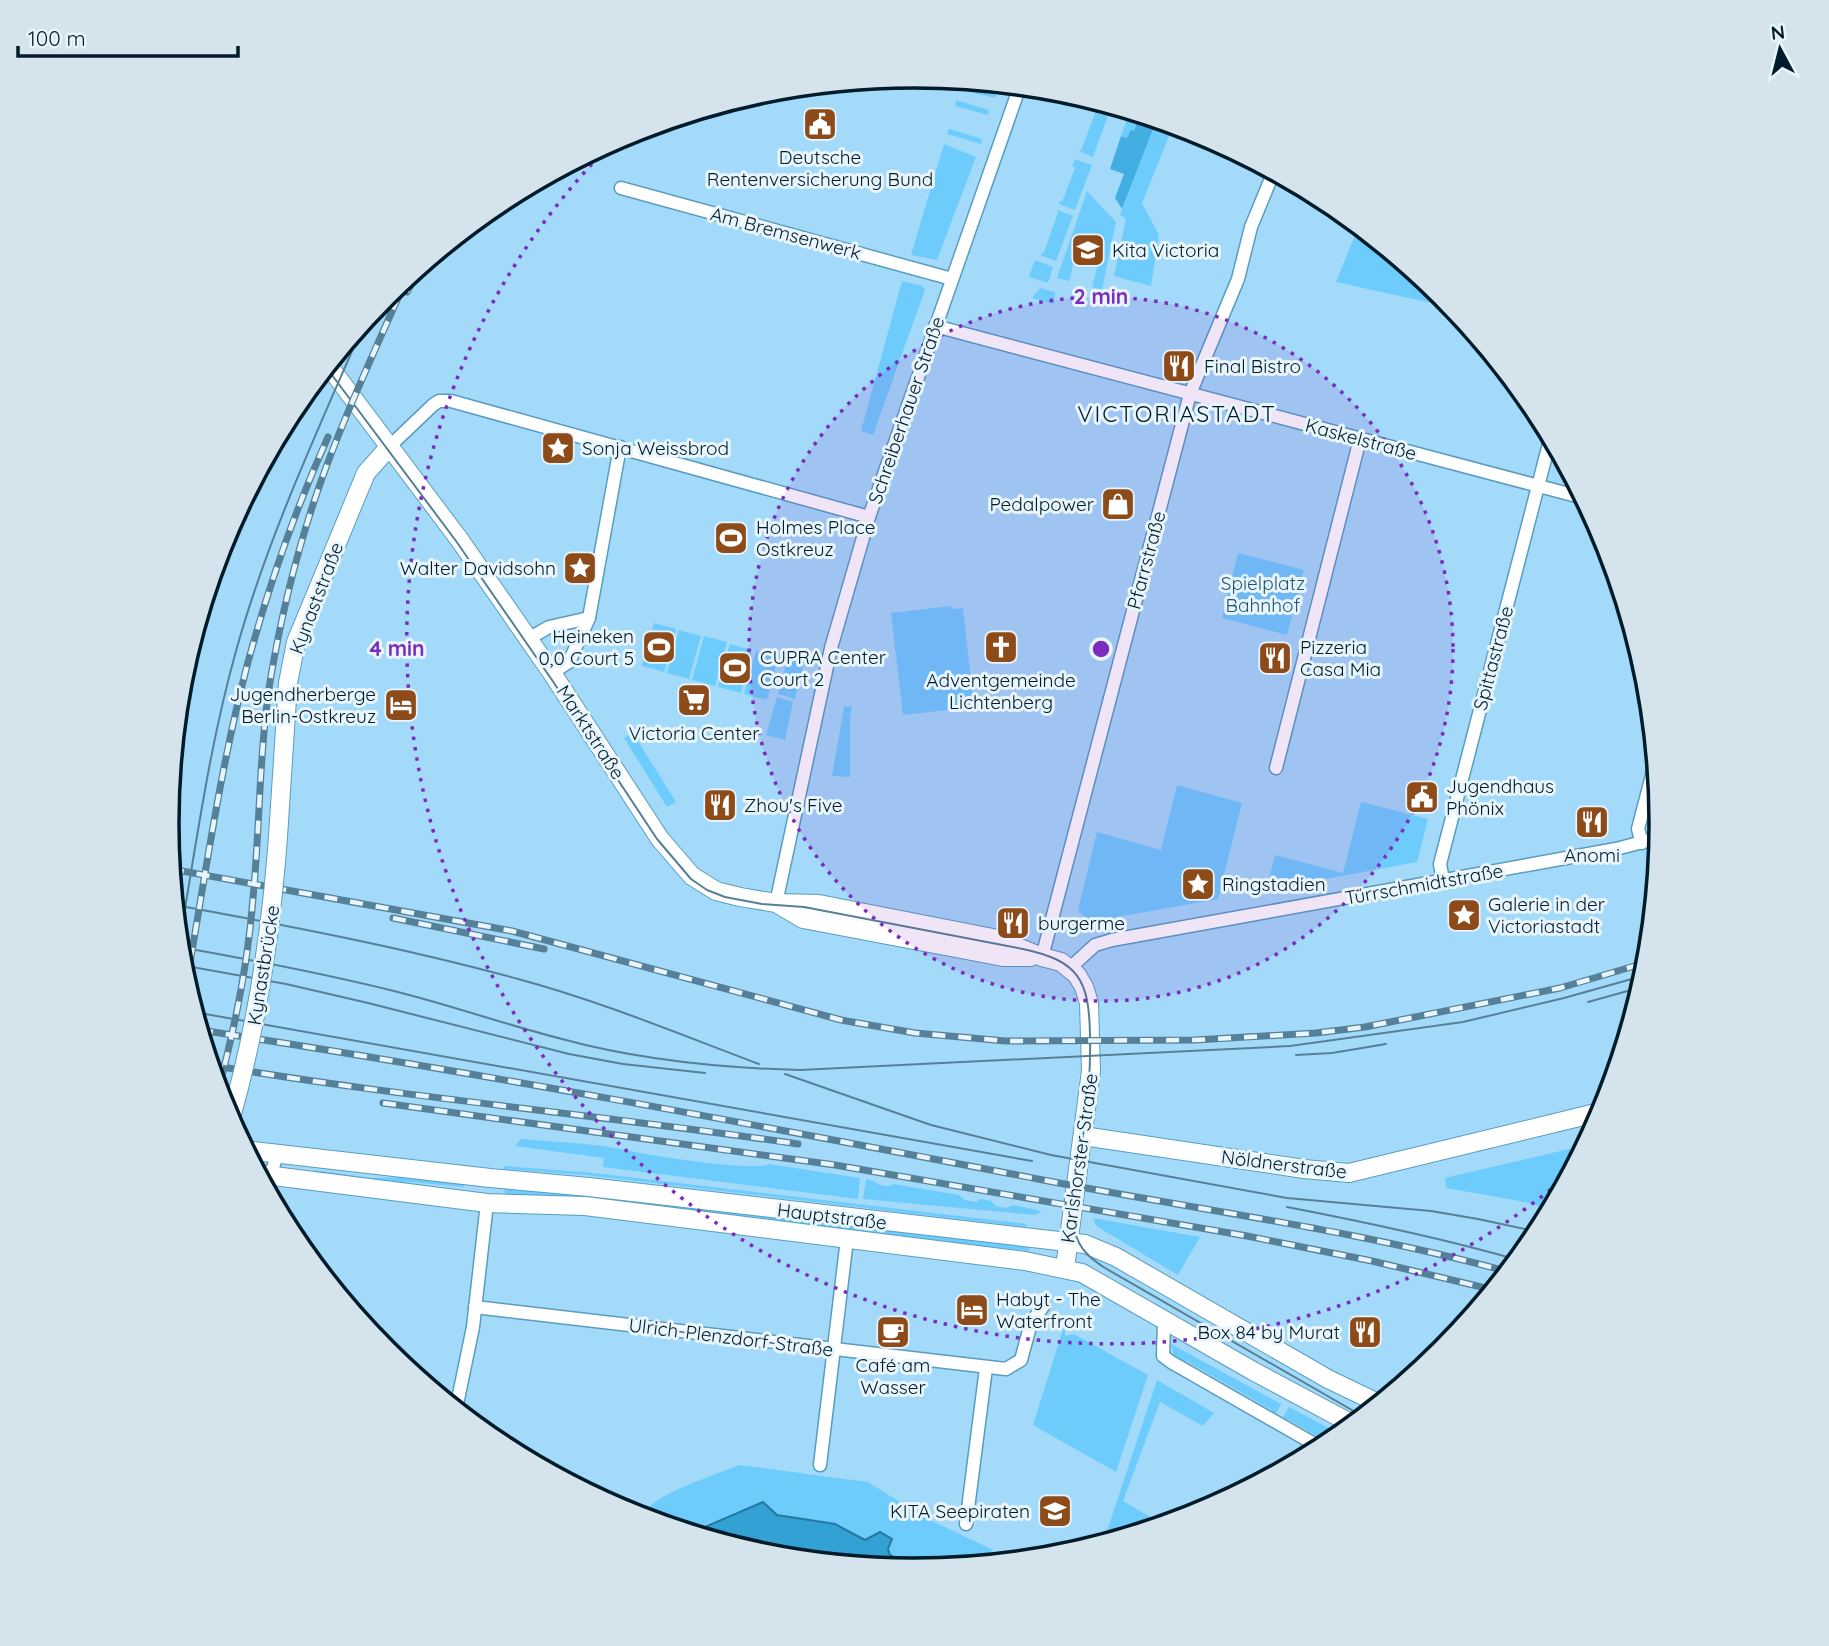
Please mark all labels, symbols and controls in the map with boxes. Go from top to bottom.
scale bar [18,14,238,58]
north arrow [1745,14,1815,84]
text: N [1770,19,1786,45]
text: 100 m [28,25,86,51]
public building icon: Deutsche Rentenversicherung Bund [801,105,839,143]
place label: Deutsche Rentenversicherung Bund [707,145,933,191]
street label: Am Bremsenwerk [708,201,864,265]
school or university icon: Kita Victoria [1069,231,1107,269]
place label: Kita Victoria [1112,238,1219,262]
text: 2 min [1074,283,1128,309]
street label: Schreiberhauer Straße [863,313,949,507]
restaurant icon: Final Bistro [1160,347,1198,385]
place label: Final Bistro [1204,354,1301,378]
district label: VICTORIASTADT [1077,399,1277,428]
street label: Kaskelstraße [1303,413,1419,465]
place icon: Sonja Weissbrod [539,429,577,467]
place label: Sonja Weissbrod [582,436,729,460]
shop icon: Pedalpower [1099,485,1137,523]
place label: Pedalpower [989,492,1095,516]
street label: Pfarrstraße [1121,508,1171,612]
place label: Holmes Place Ostkreuz [756,515,875,561]
sports icon: Holmes Place Ostkreuz [712,519,750,557]
street label: Kynaststraße [284,539,348,657]
place icon: Walter Davidsohn [561,549,599,587]
place label: Walter Davidsohn [400,556,556,580]
park label: Spielplatz Bahnhof [1221,571,1305,617]
street label: Spittastraße [1468,603,1518,713]
place label: Heineken 0,0 Court 5 [539,624,634,670]
sports icon: Heineken 0,0 Court 5 [640,628,678,666]
church icon: Adventgemeinde Lichtenberg [982,628,1020,666]
text: 4 min [369,635,425,661]
place label: Pizzeria Casa Mia [1300,635,1381,681]
centre of rings [1089,637,1113,661]
restaurant icon: Pizzeria Casa Mia [1256,639,1294,677]
place label: CUPRA Center Court 2 [760,645,887,691]
sports icon: CUPRA Center Court 2 [716,649,754,687]
place label: Adventgemeinde Lichtenberg [926,668,1076,714]
street label: Marktstraße [552,680,630,784]
supermarket icon: Victoria Center [675,681,713,719]
place label: Jugendherberge Berlin-Ostkreuz [229,682,376,728]
hotel icon: Jugendherberge Berlin-Ostkreuz [382,686,420,724]
place label: Victoria Center [629,721,760,745]
place label: Jugendhaus Phönix [1446,774,1554,820]
public building icon: Jugendhaus Phönix [1403,778,1441,816]
restaurant icon: Zhou's Five [701,786,739,824]
place label: Zhou's Five [744,793,843,817]
restaurant icon: Anomi [1573,803,1611,841]
place label: Anomi [1564,843,1620,867]
street label: Türrschmidtstraße [1343,858,1505,910]
place icon: Ringstadien [1179,865,1217,903]
place label: Ringstadien [1222,872,1326,896]
place label: Galerie in der Victoriastadt [1488,892,1606,938]
place icon: Galerie in der Victoriastadt [1445,896,1483,934]
street label: Kynastbrücke [242,903,284,1027]
restaurant icon: burgerme [994,904,1032,942]
place label: burgerme [1038,911,1125,935]
street label: Karlshorster Straße [1055,1072,1103,1244]
street label: Nöldnerstraße [1220,1144,1348,1184]
street label: Hauptstraße [776,1197,888,1235]
place label: Habyt - The Waterfront [996,1287,1101,1333]
hotel icon: Habyt - The Waterfront [953,1291,991,1329]
street label: Ulrich-Plenzdorf-Straße [627,1313,835,1361]
cafe icon: Café am Wasser [874,1313,912,1351]
restaurant icon: Box 84 by Murat [1346,1313,1384,1351]
place label: Box 84 by Murat [1197,1320,1340,1344]
place label: Café am Wasser [856,1353,930,1399]
school or university icon: KITA Seepiraten [1036,1492,1074,1530]
place label: KITA Seepiraten [890,1499,1030,1523]

